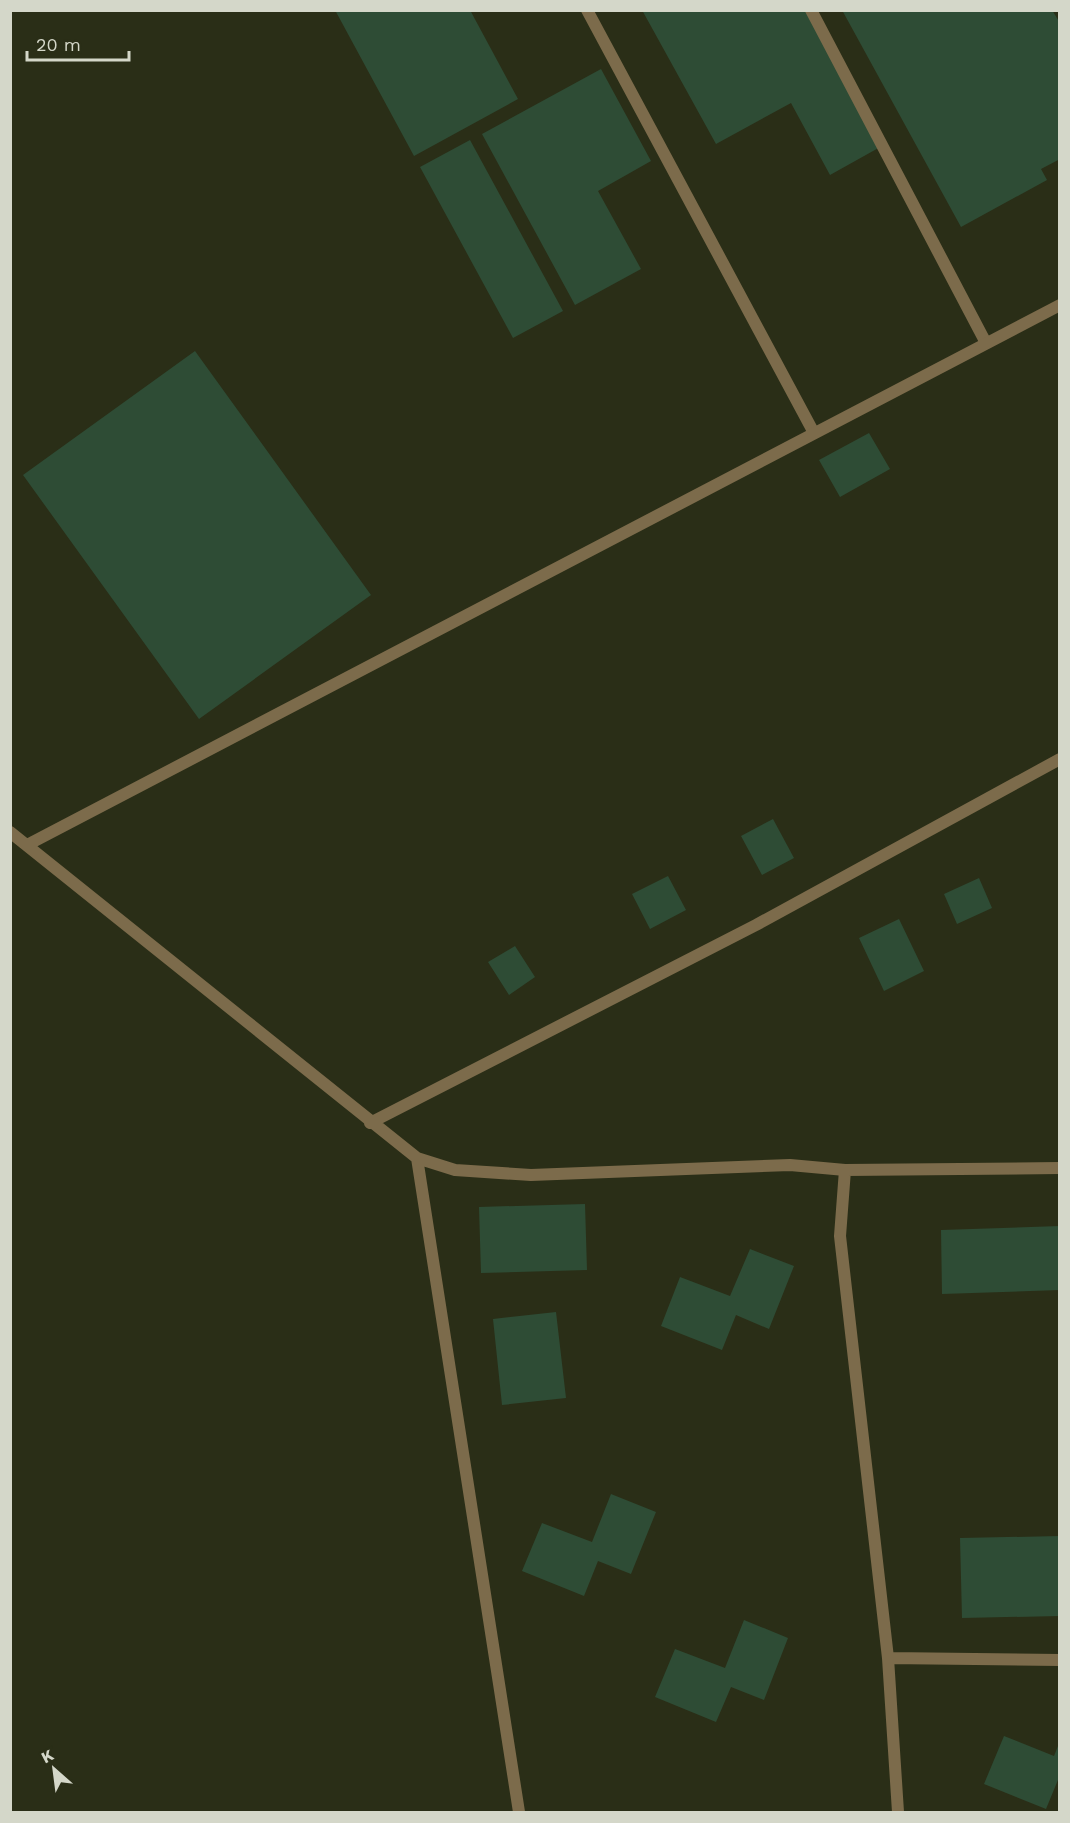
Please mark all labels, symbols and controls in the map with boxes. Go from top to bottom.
scale bar [27,24,129,62]
text: 20 m [36,34,81,55]
north arrow [24,1739,84,1799]
text: K [38,1745,57,1767]

